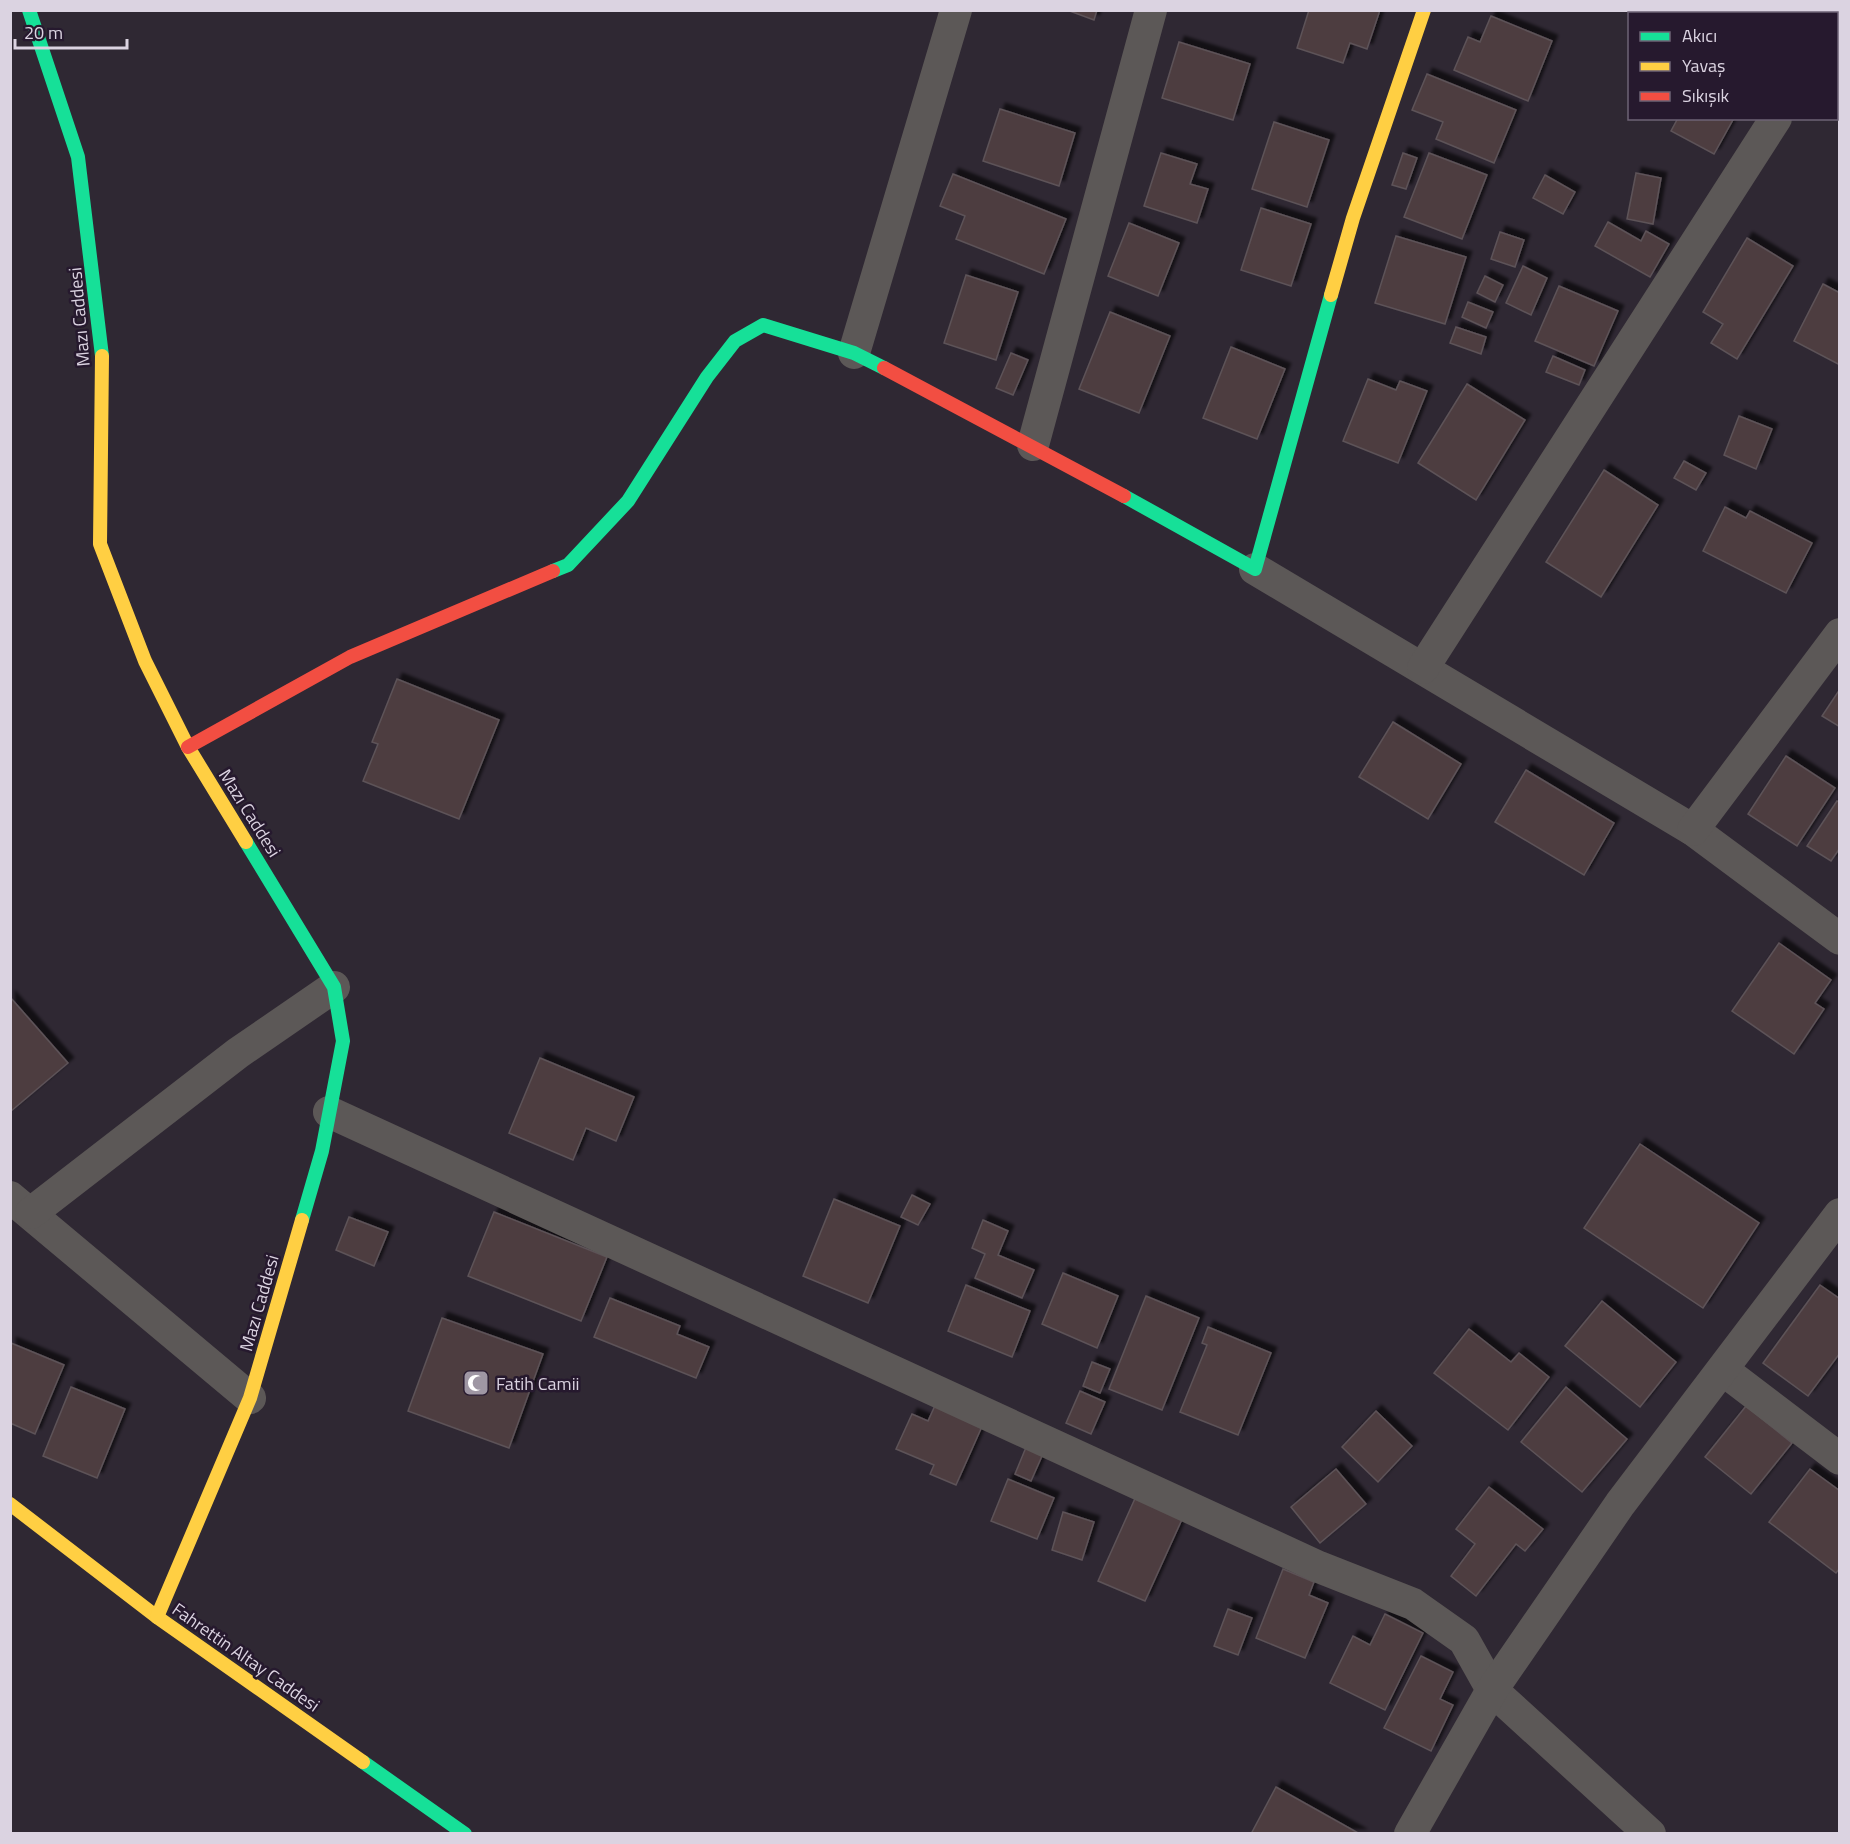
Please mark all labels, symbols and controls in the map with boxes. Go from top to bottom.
scale bar [15,12,128,50]
legend [1628,12,1838,120]
text: 20 m [24,19,63,46]
text: Akıcı [1682,22,1717,49]
text: Yavaş [1682,52,1725,79]
text: Sıkışık [1682,82,1730,109]
street label: Mazı Caddesi [61,266,97,368]
street label: Mazı Caddesi [212,764,288,862]
street label: Mazı Caddesi [232,1251,286,1355]
mosque icon: Fatih Camii [461,1368,491,1398]
place label: Fatih Camii [496,1370,580,1397]
street label: Fahrettin Altay Caddesi [167,1596,325,1718]

